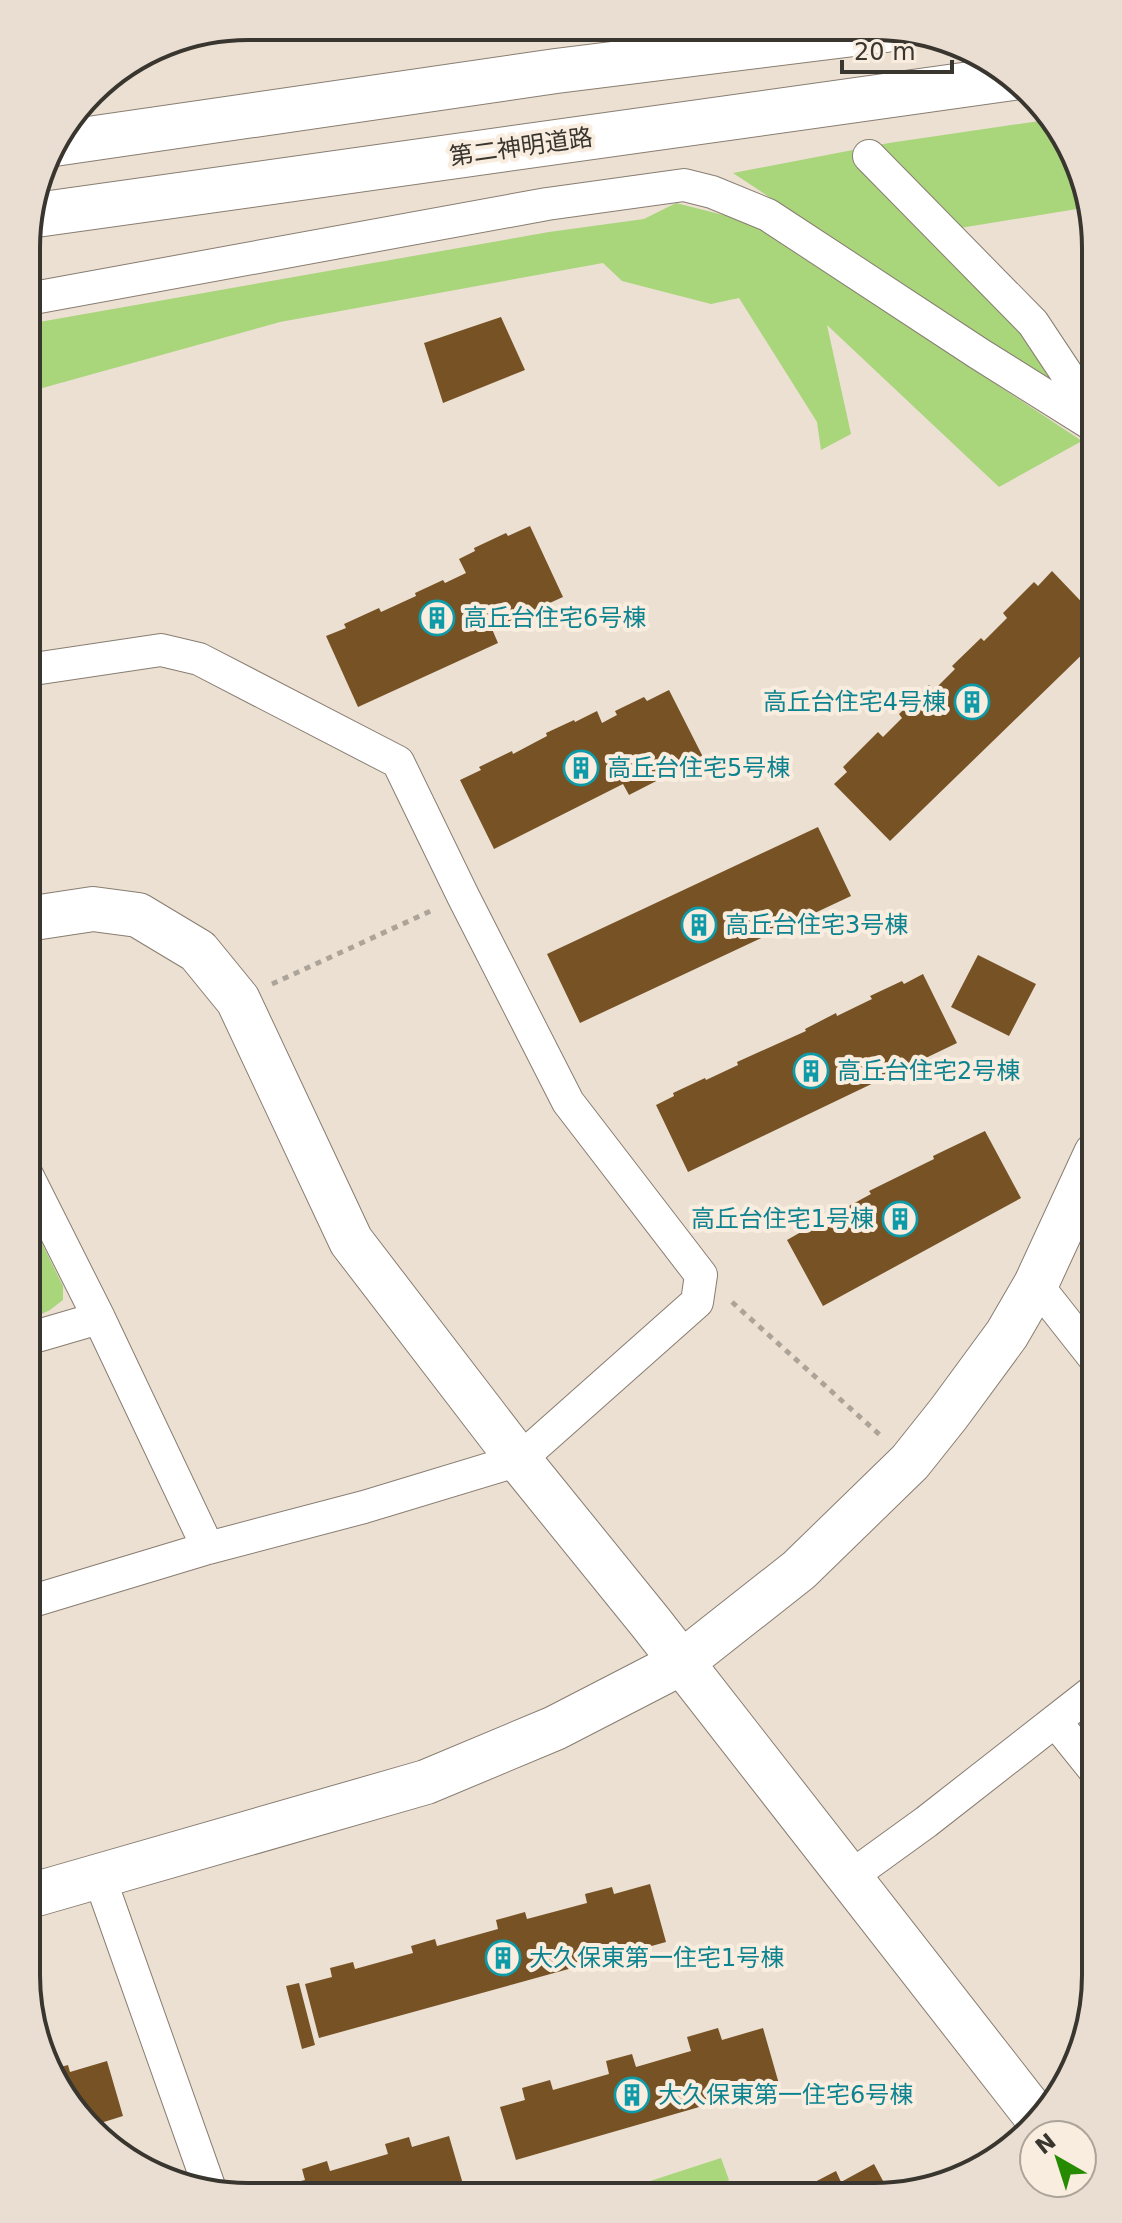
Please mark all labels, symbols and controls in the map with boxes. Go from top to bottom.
scale bar [842,24,952,74]
text: 20 m [854,38,916,66]
street label: 第二神明道路 [448,123,594,171]
building icon: 高丘台住宅6号棟 [418,599,456,637]
place label: 高丘台住宅6号棟 [463,604,646,632]
building icon: 高丘台住宅4号棟 [953,683,991,721]
place label: 高丘台住宅4号棟 [763,688,946,716]
building icon: 高丘台住宅5号棟 [562,749,600,787]
place label: 高丘台住宅5号棟 [607,754,790,782]
building icon: 高丘台住宅3号棟 [680,906,718,944]
place label: 高丘台住宅3号棟 [725,911,908,939]
building icon: 高丘台住宅2号棟 [792,1052,830,1090]
place label: 高丘台住宅2号棟 [837,1057,1020,1085]
building icon: 高丘台住宅1号棟 [881,1200,919,1238]
place label: 高丘台住宅1号棟 [691,1205,874,1233]
building icon: 大久保東第一住宅1号棟 [484,1939,522,1977]
place label: 大久保東第一住宅1号棟 [529,1944,784,1972]
building icon: 大久保東第一住宅6号棟 [613,2076,651,2114]
place label: 大久保東第一住宅6号棟 [658,2081,913,2109]
north arrow [1018,2119,1098,2199]
text: N [1031,2128,1061,2159]

